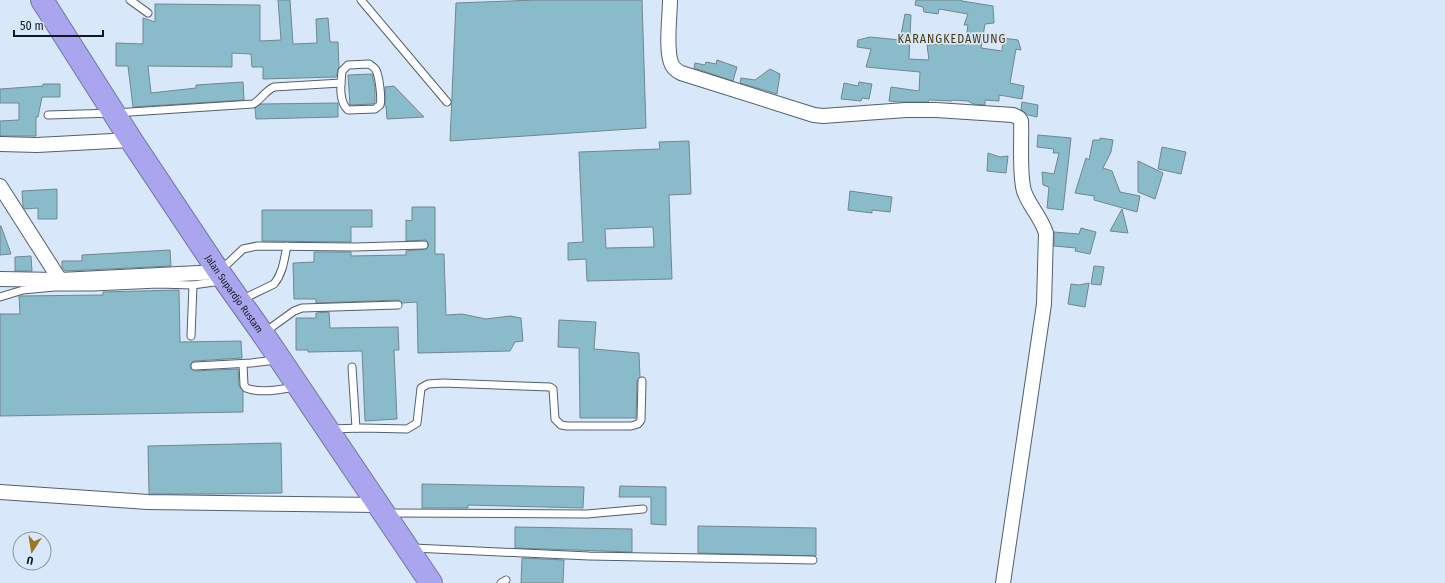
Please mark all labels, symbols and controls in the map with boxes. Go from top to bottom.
scale bar [14,12,103,38]
text: 50 m [20,19,44,33]
district label: KARANGKEDAWUNG [897,32,1007,46]
street label: Jalan Supardjo Rustam [202,253,265,335]
north arrow [12,531,52,571]
text: U [26,553,35,567]

